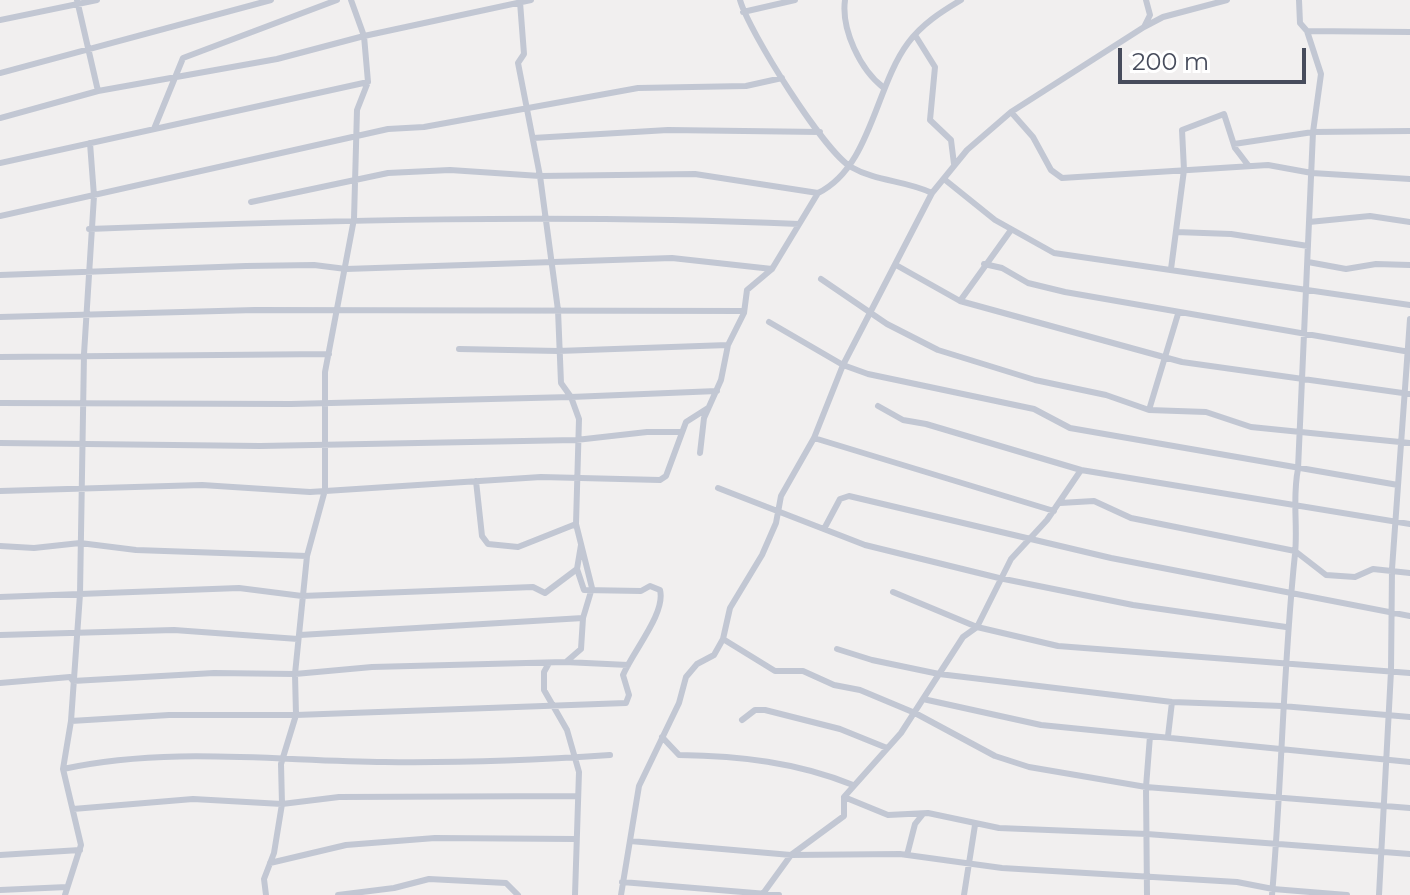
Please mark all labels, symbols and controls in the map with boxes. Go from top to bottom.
scale bar [1122,32,1310,82]
text: 200 m [1132,47,1209,76]

